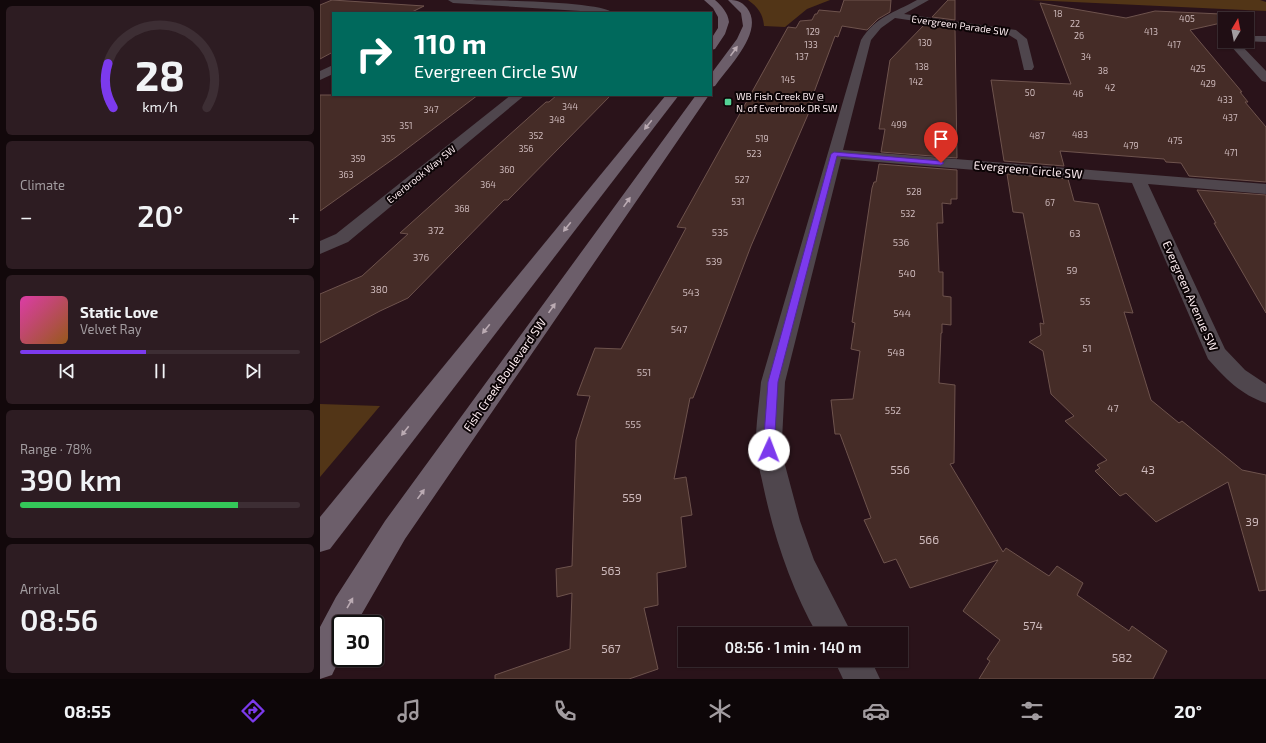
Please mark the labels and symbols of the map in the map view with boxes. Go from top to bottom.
house number: 18 [1053,8,1063,19]
street label: Evergreen Parade SW [911,12,1010,38]
north arrow [1218,12,1254,48]
house number: 405 [1179,13,1195,24]
house number: 22 [1070,18,1080,29]
house number: 129 [806,26,820,37]
house number: 413 [1144,26,1158,37]
house number: 26 [1074,30,1084,41]
house number: 130 [918,37,932,48]
house number: 133 [804,39,818,50]
house number: 417 [1167,39,1181,50]
one-way arrow [730,46,738,57]
house number: 137 [795,51,809,62]
house number: 34 [1081,51,1092,62]
house number: 138 [915,61,929,72]
house number: 425 [1190,63,1206,74]
house number: 38 [1098,65,1108,76]
house number: 145 [781,74,795,85]
house number: 142 [909,76,923,87]
house number: 429 [1200,78,1216,89]
house number: 42 [1105,82,1115,93]
house number: 50 [1025,87,1035,98]
house number: 46 [1073,88,1083,99]
place label: WB Fish Creek BV @ N. of Everbrook DR SW [736,90,838,114]
house number: 433 [1217,94,1233,105]
marker: WB Fish Creek BV @ N. of Everbrook DR SW [723,97,733,107]
house number: 344 [562,101,579,112]
house number: 347 [423,104,439,115]
house number: 437 [1222,112,1238,123]
house number: 348 [549,114,565,125]
house number: 499 [891,119,907,130]
house number: 351 [399,120,413,131]
one-way arrow [644,120,653,131]
pin [924,122,958,163]
house number: 483 [1072,129,1088,140]
house number: 352 [529,130,543,141]
house number: 487 [1029,130,1045,141]
house number: 355 [381,133,395,144]
house number: 519 [755,133,769,144]
house number: 475 [1168,135,1183,146]
house number: 479 [1123,140,1139,151]
street label: Everbrook Way SW [384,142,458,206]
house number: 356 [519,143,533,154]
house number: 471 [1224,147,1238,158]
house number: 523 [747,148,761,159]
house number: 359 [351,153,365,164]
street label: Evergreen Circle SW [973,157,1083,181]
house number: 360 [499,164,515,175]
house number: 363 [338,169,354,180]
house number: 527 [735,174,750,185]
house number: 364 [480,179,496,190]
house number: 528 [906,186,922,197]
one-way arrow [623,196,631,207]
house number: 531 [731,196,745,207]
house number: 67 [1045,197,1055,208]
house number: 368 [454,203,470,214]
house number: 532 [901,208,915,219]
one-way arrow [563,221,571,232]
house number: 372 [428,224,445,236]
house number: 535 [712,226,728,238]
house number: 63 [1069,227,1081,239]
house number: 536 [893,236,910,248]
street label: Evergreen Avenue SW [1160,238,1221,353]
house number: 376 [413,251,429,263]
house number: 539 [706,255,723,267]
house number: 59 [1066,264,1078,276]
house number: 540 [898,267,916,279]
house number: 380 [370,283,388,295]
house number: 543 [682,286,700,298]
house number: 55 [1080,295,1090,307]
one-way arrow [548,303,556,313]
house number: 544 [893,307,911,319]
street label: Fish Creek Boulevard SW [460,315,549,434]
one-way arrow [482,323,490,334]
house number: 547 [671,323,687,335]
house number: 51 [1082,342,1092,354]
house number: 548 [887,346,905,358]
house number: 551 [637,366,651,378]
house number: 47 [1107,402,1119,414]
house number: 552 [885,404,902,416]
house number: 555 [625,418,641,430]
one-way arrow [401,425,410,436]
position arrow [748,429,790,471]
house number: 556 [890,462,910,476]
house number: 43 [1141,462,1155,476]
one-way arrow [417,489,425,499]
house number: 559 [622,490,642,504]
house number: 39 [1245,514,1259,528]
house number: 566 [919,532,939,546]
house number: 563 [601,563,621,577]
one-way arrow [346,598,354,608]
speed limit sign: 30 [332,615,384,667]
house number: 574 [1023,618,1043,632]
house number: 567 [601,641,621,655]
house number: 582 [1112,650,1132,664]

